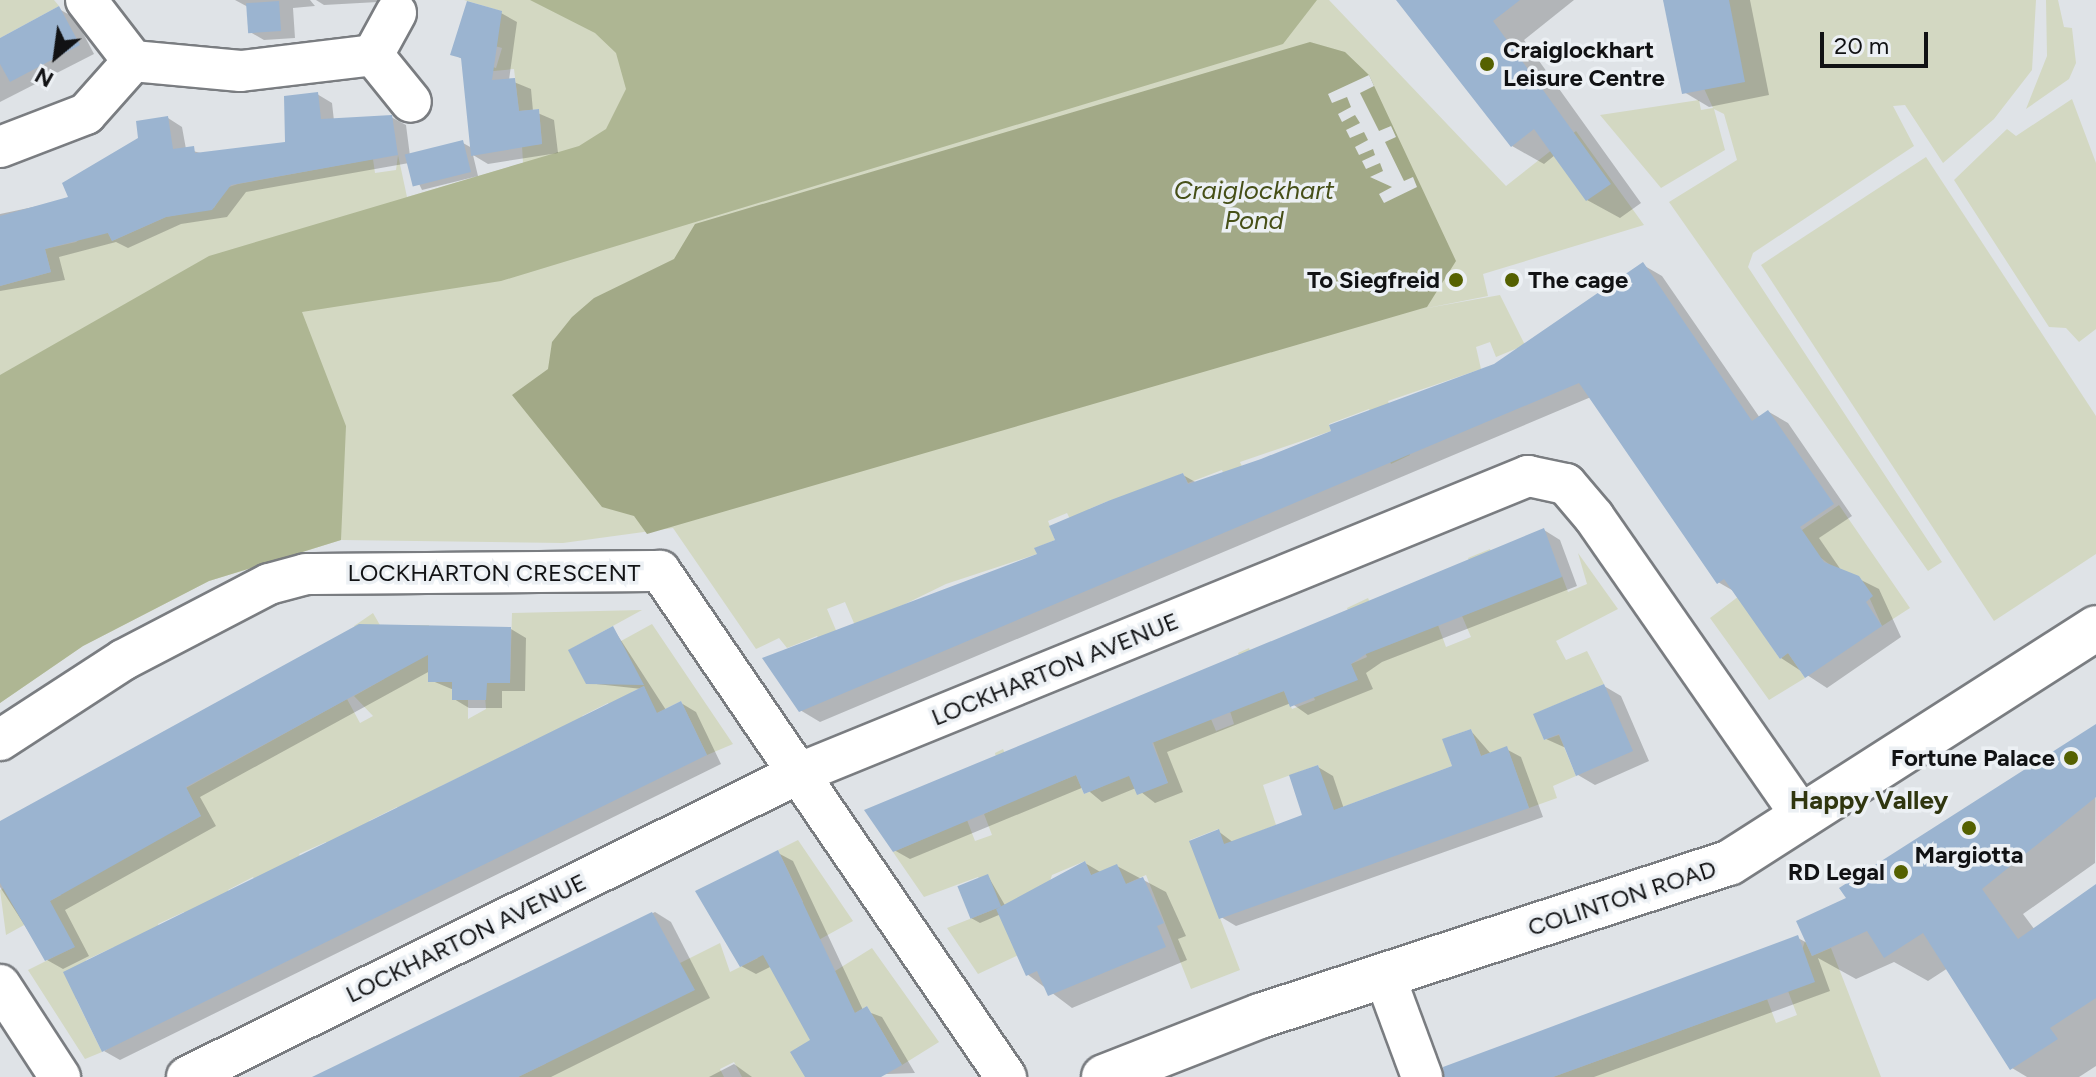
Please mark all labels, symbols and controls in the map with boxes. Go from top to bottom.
north arrow [16,16,96,96]
scale bar [1824,16,1932,66]
text: 20 m [1834,31,1889,60]
place label: Craiglockhart Leisure Centre [1503,36,1665,92]
marker: Craiglockhart Leisure Centre [1478,55,1496,73]
text: N [30,61,58,93]
water label: Craiglockhart Pond [1174,175,1334,236]
place label: To Siegfreid [1307,266,1440,294]
place label: The cage [1528,266,1628,294]
marker: To Siegfreid [1447,271,1465,289]
marker: The cage [1503,271,1521,289]
street label: LOCKHARTON CRESCENT [348,559,640,587]
street label: LOCKHARTON AVENUE [927,606,1183,732]
place label: Fortune Palace [1891,744,2055,772]
marker: Fortune Palace [2062,749,2080,767]
district label: Happy Valley [1790,785,1948,817]
marker: Margiotta [1960,819,1978,837]
place label: Margiotta [1915,841,2023,869]
street label: COLINTON ROAD [1524,854,1720,942]
place label: RD Legal [1788,858,1885,886]
marker: RD Legal [1892,863,1910,881]
street label: LOCKHARTON AVENUE [341,867,591,1009]

